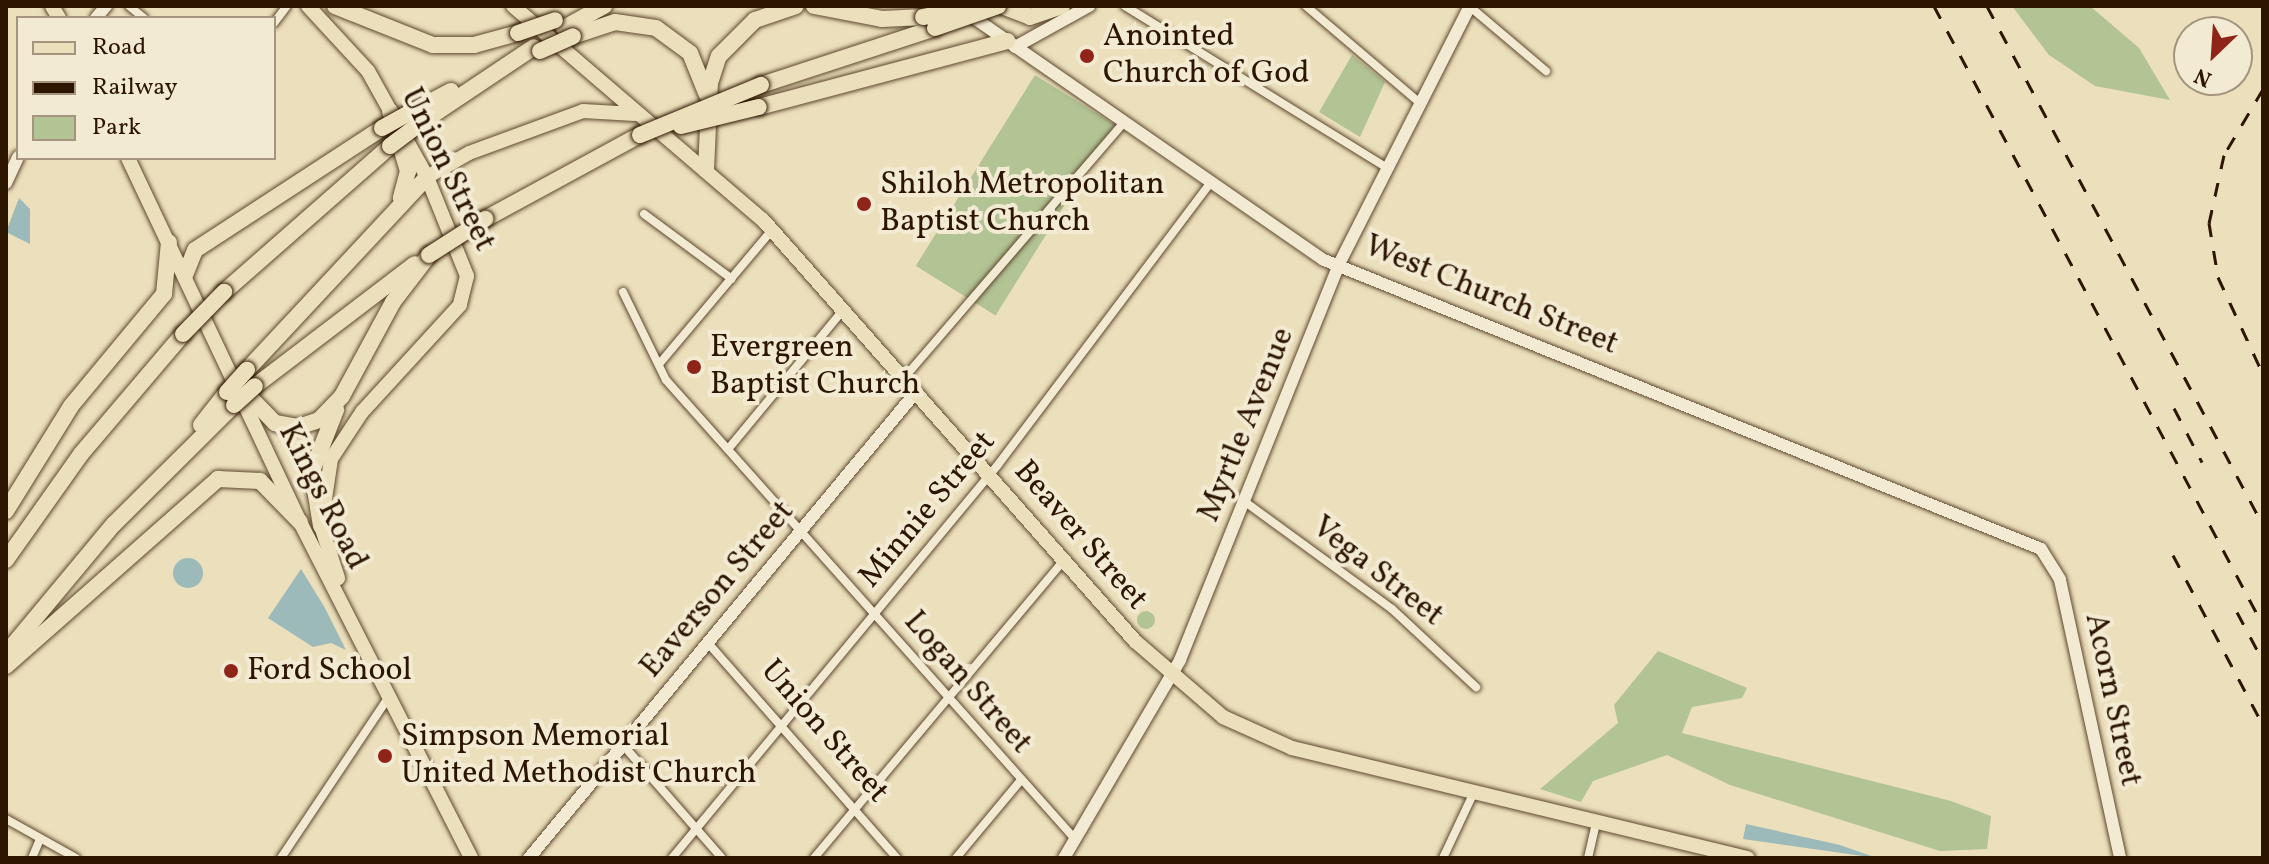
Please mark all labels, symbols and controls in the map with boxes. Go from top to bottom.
legend [16,16,276,160]
north arrow [2173,16,2253,96]
place label: Anointed Church of God [1103,19,1306,94]
text: Road [92,31,146,65]
marker: Anointed Church of God [1078,47,1096,65]
text: N [2190,59,2217,94]
text: Railway [92,71,178,105]
street label: Union Street [391,82,503,258]
text: Park [92,111,141,145]
place label: Shiloh Metropolitan Baptist Church [880,167,1165,242]
marker: Shiloh Metropolitan Baptist Church [855,195,873,213]
street label: West Church Street [1358,228,1624,364]
street label: Myrtle Avenue [1191,322,1303,528]
place label: Evergreen Baptist Church [710,330,920,405]
marker: Evergreen Baptist Church [685,358,703,376]
street label: Kings Road [269,417,375,577]
street label: Minnie Street [851,424,1005,596]
street label: Beaver Street [1005,453,1155,619]
street label: Eaverson Street [633,494,803,686]
street label: Vega Street [1303,509,1451,635]
street label: Logan Street [895,604,1039,762]
street label: Acorn Street [2075,610,2149,790]
place label: Ford School [247,652,412,690]
street label: Union Street [752,653,896,811]
marker: Ford School [222,662,240,680]
place label: Simpson Memorial United Methodist Church [401,719,757,794]
marker: Simpson Memorial United Methodist Church [376,747,394,765]

